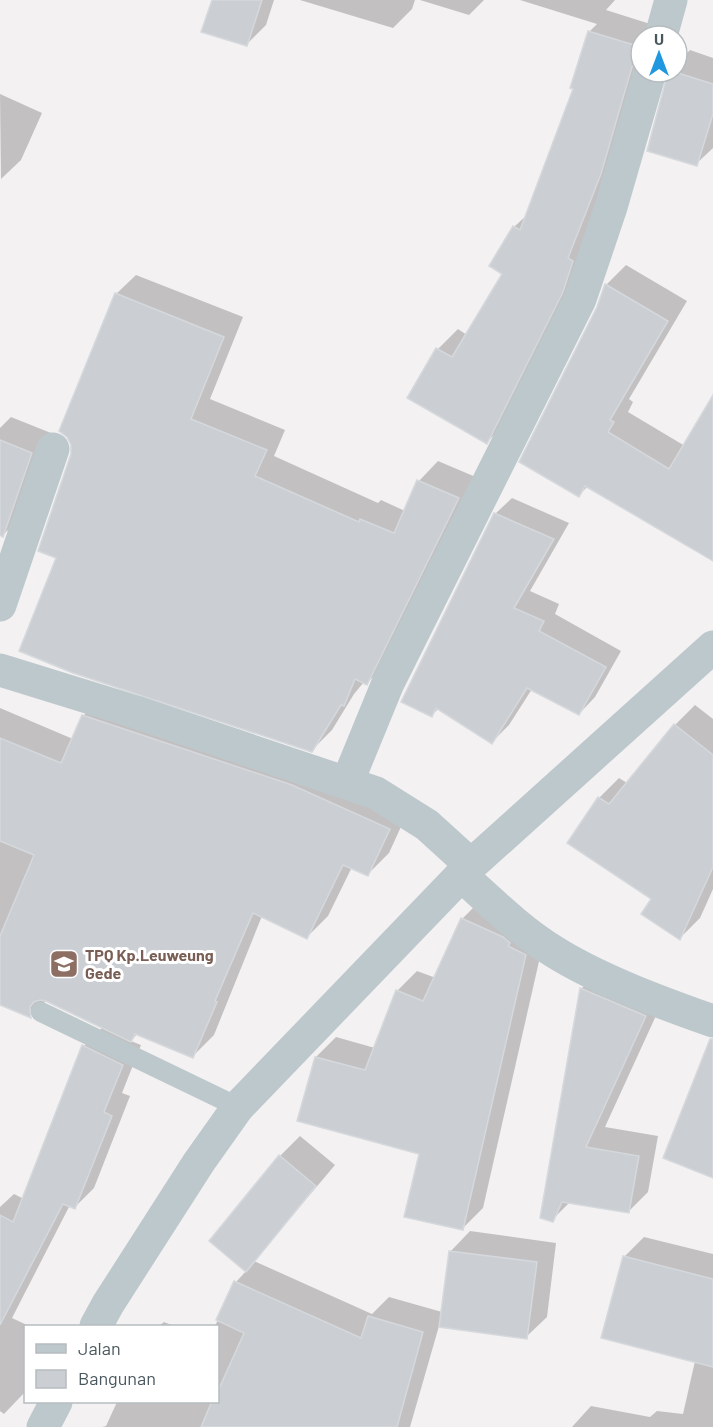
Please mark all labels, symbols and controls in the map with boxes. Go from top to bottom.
north arrow [629,24,689,84]
text: U [654,29,664,48]
place label: TPQ Kp.Leuweung Gede [85,945,214,982]
school or university icon: TPQ Kp.Leuweung Gede [48,948,80,980]
legend [24,1325,219,1403]
text: Jalan [78,1337,121,1359]
text: Bangunan [78,1367,156,1389]

